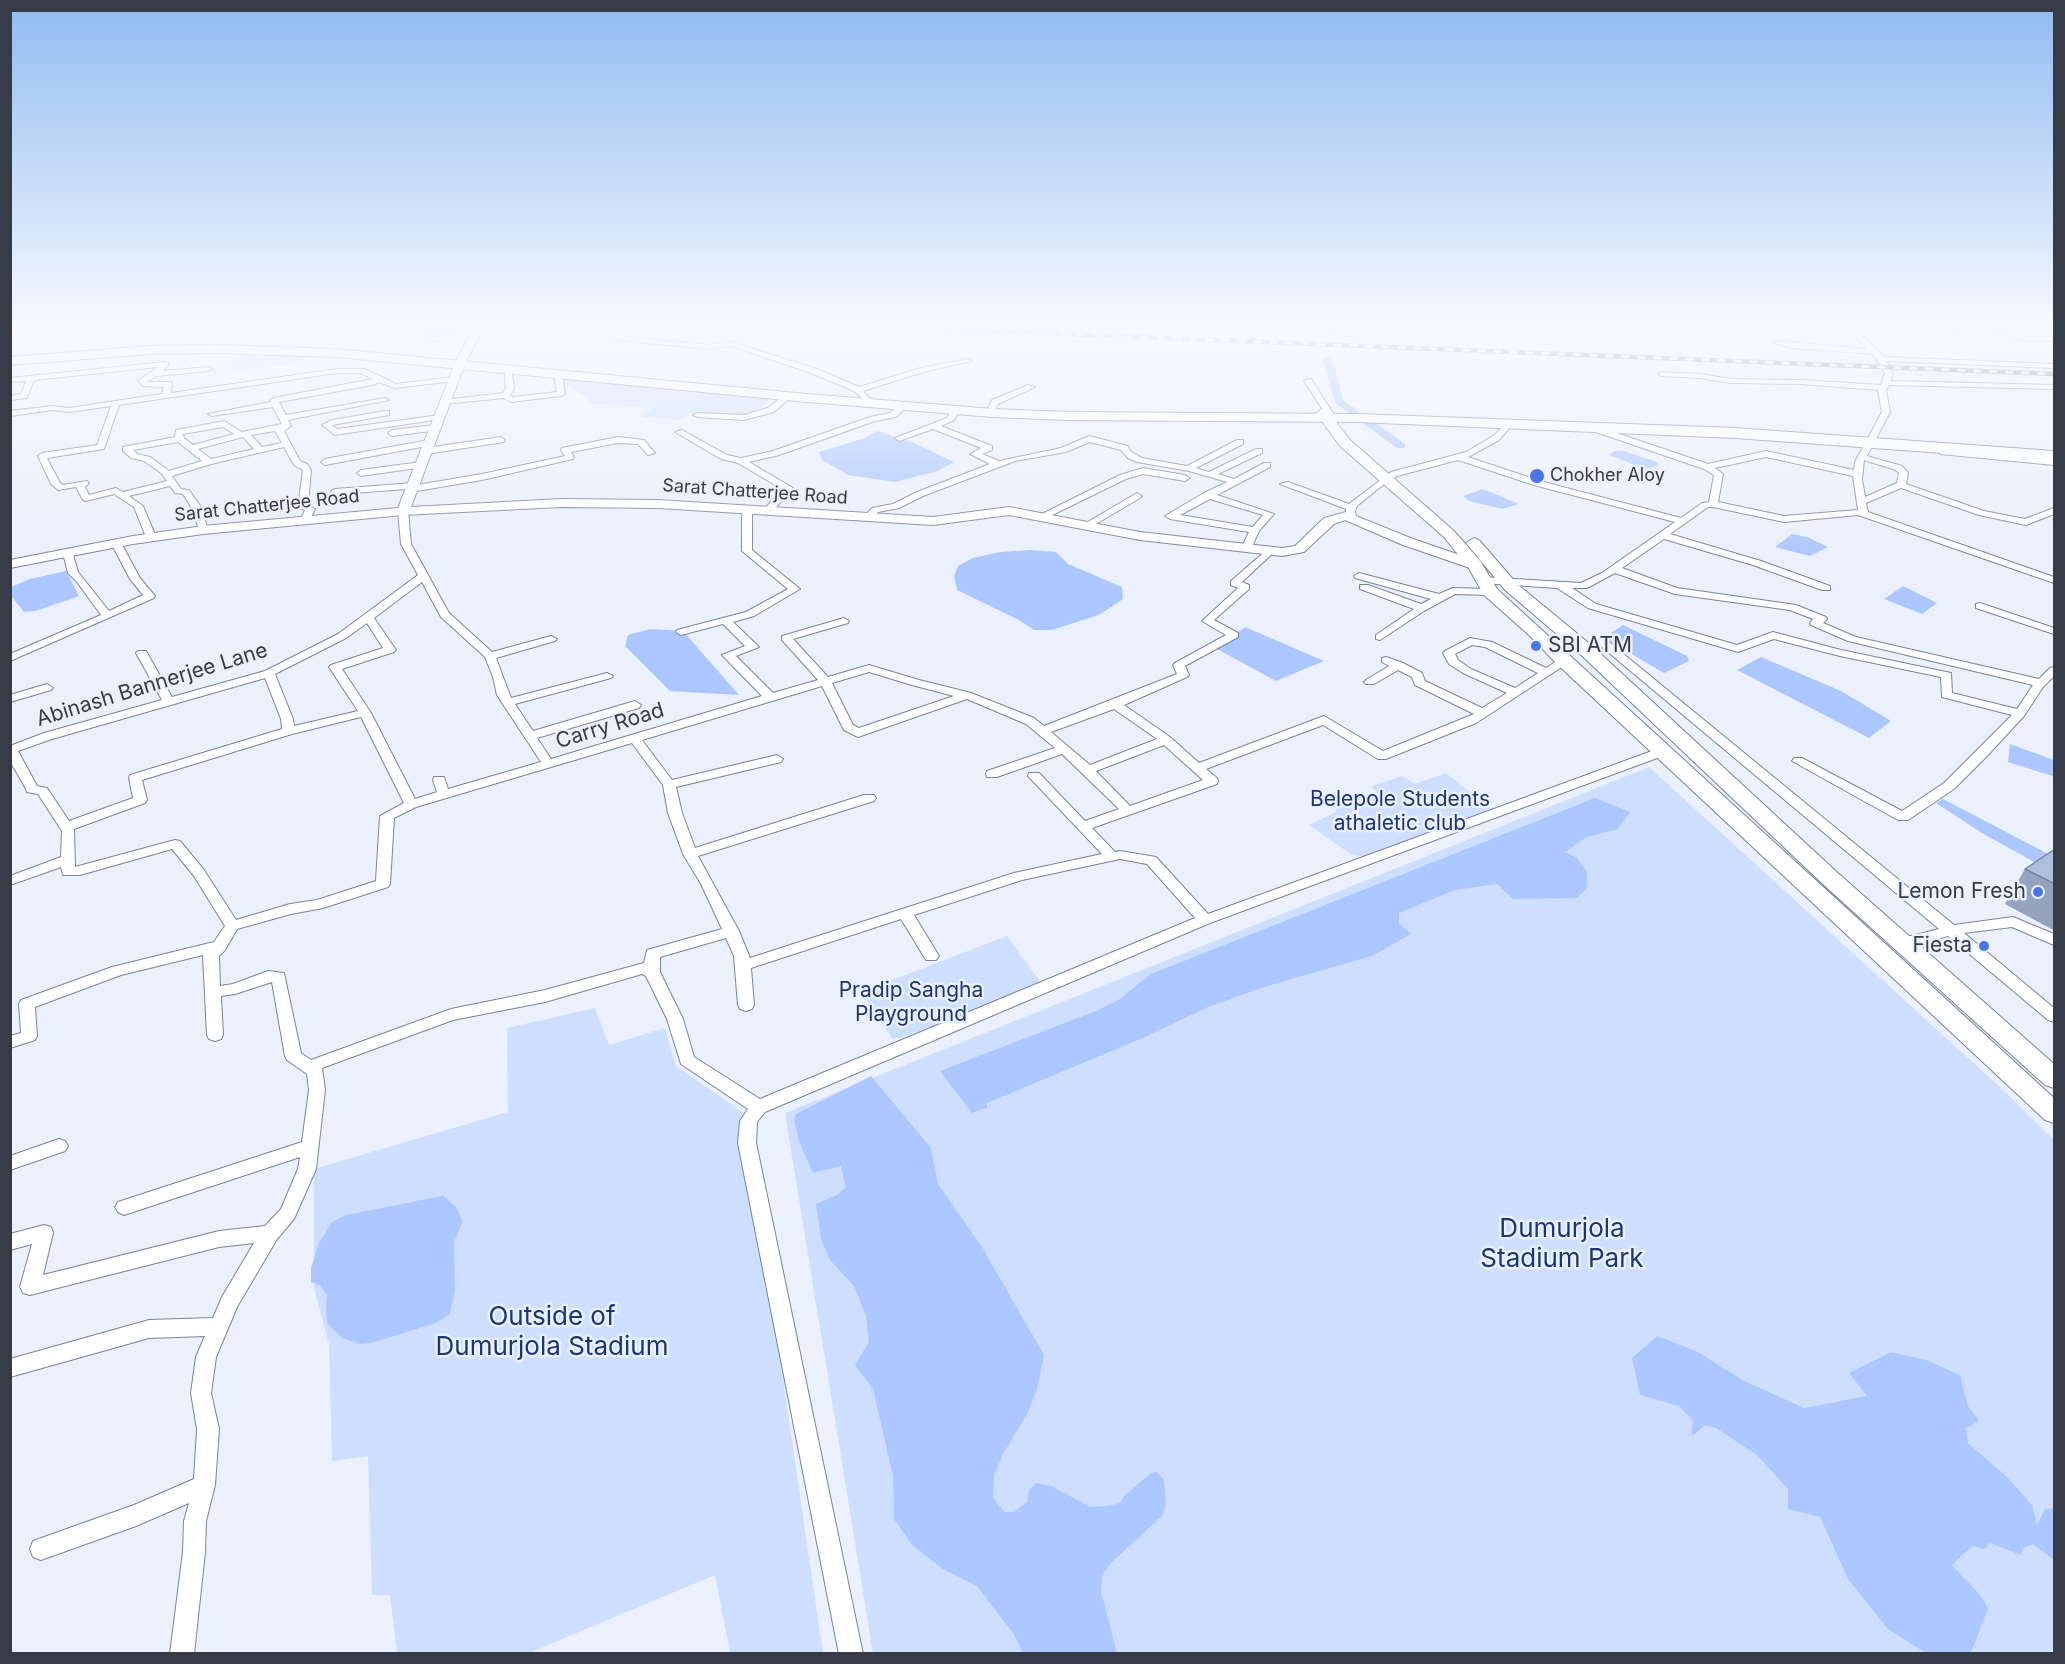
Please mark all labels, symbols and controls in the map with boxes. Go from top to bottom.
place label: Chokher Aloy [1550,465,1665,487]
marker: Chokher Aloy [1528,467,1546,485]
street label: Sarat Chatterjee Road [662,475,848,509]
street label: Sarat Chatterjee Road [173,486,361,526]
place label: SBI ATM [1548,633,1632,659]
street label: Abinash Bannerjee Lane [33,638,271,732]
marker: SBI ATM [1529,639,1543,653]
street label: Carry Road [553,698,667,754]
park label: Belepole Students athaletic club [1310,787,1490,837]
place label: Lemon Fresh [1897,879,2026,905]
marker: Lemon Fresh [2031,885,2045,899]
place label: Fiesta [1912,933,1972,959]
marker: Fiesta [1977,939,1991,953]
park label: Pradip Sangha Playground [839,978,983,1028]
park label: Dumurjola Stadium Park [1480,1213,1644,1274]
park label: Outside of Dumurjola Stadium [436,1301,668,1362]

